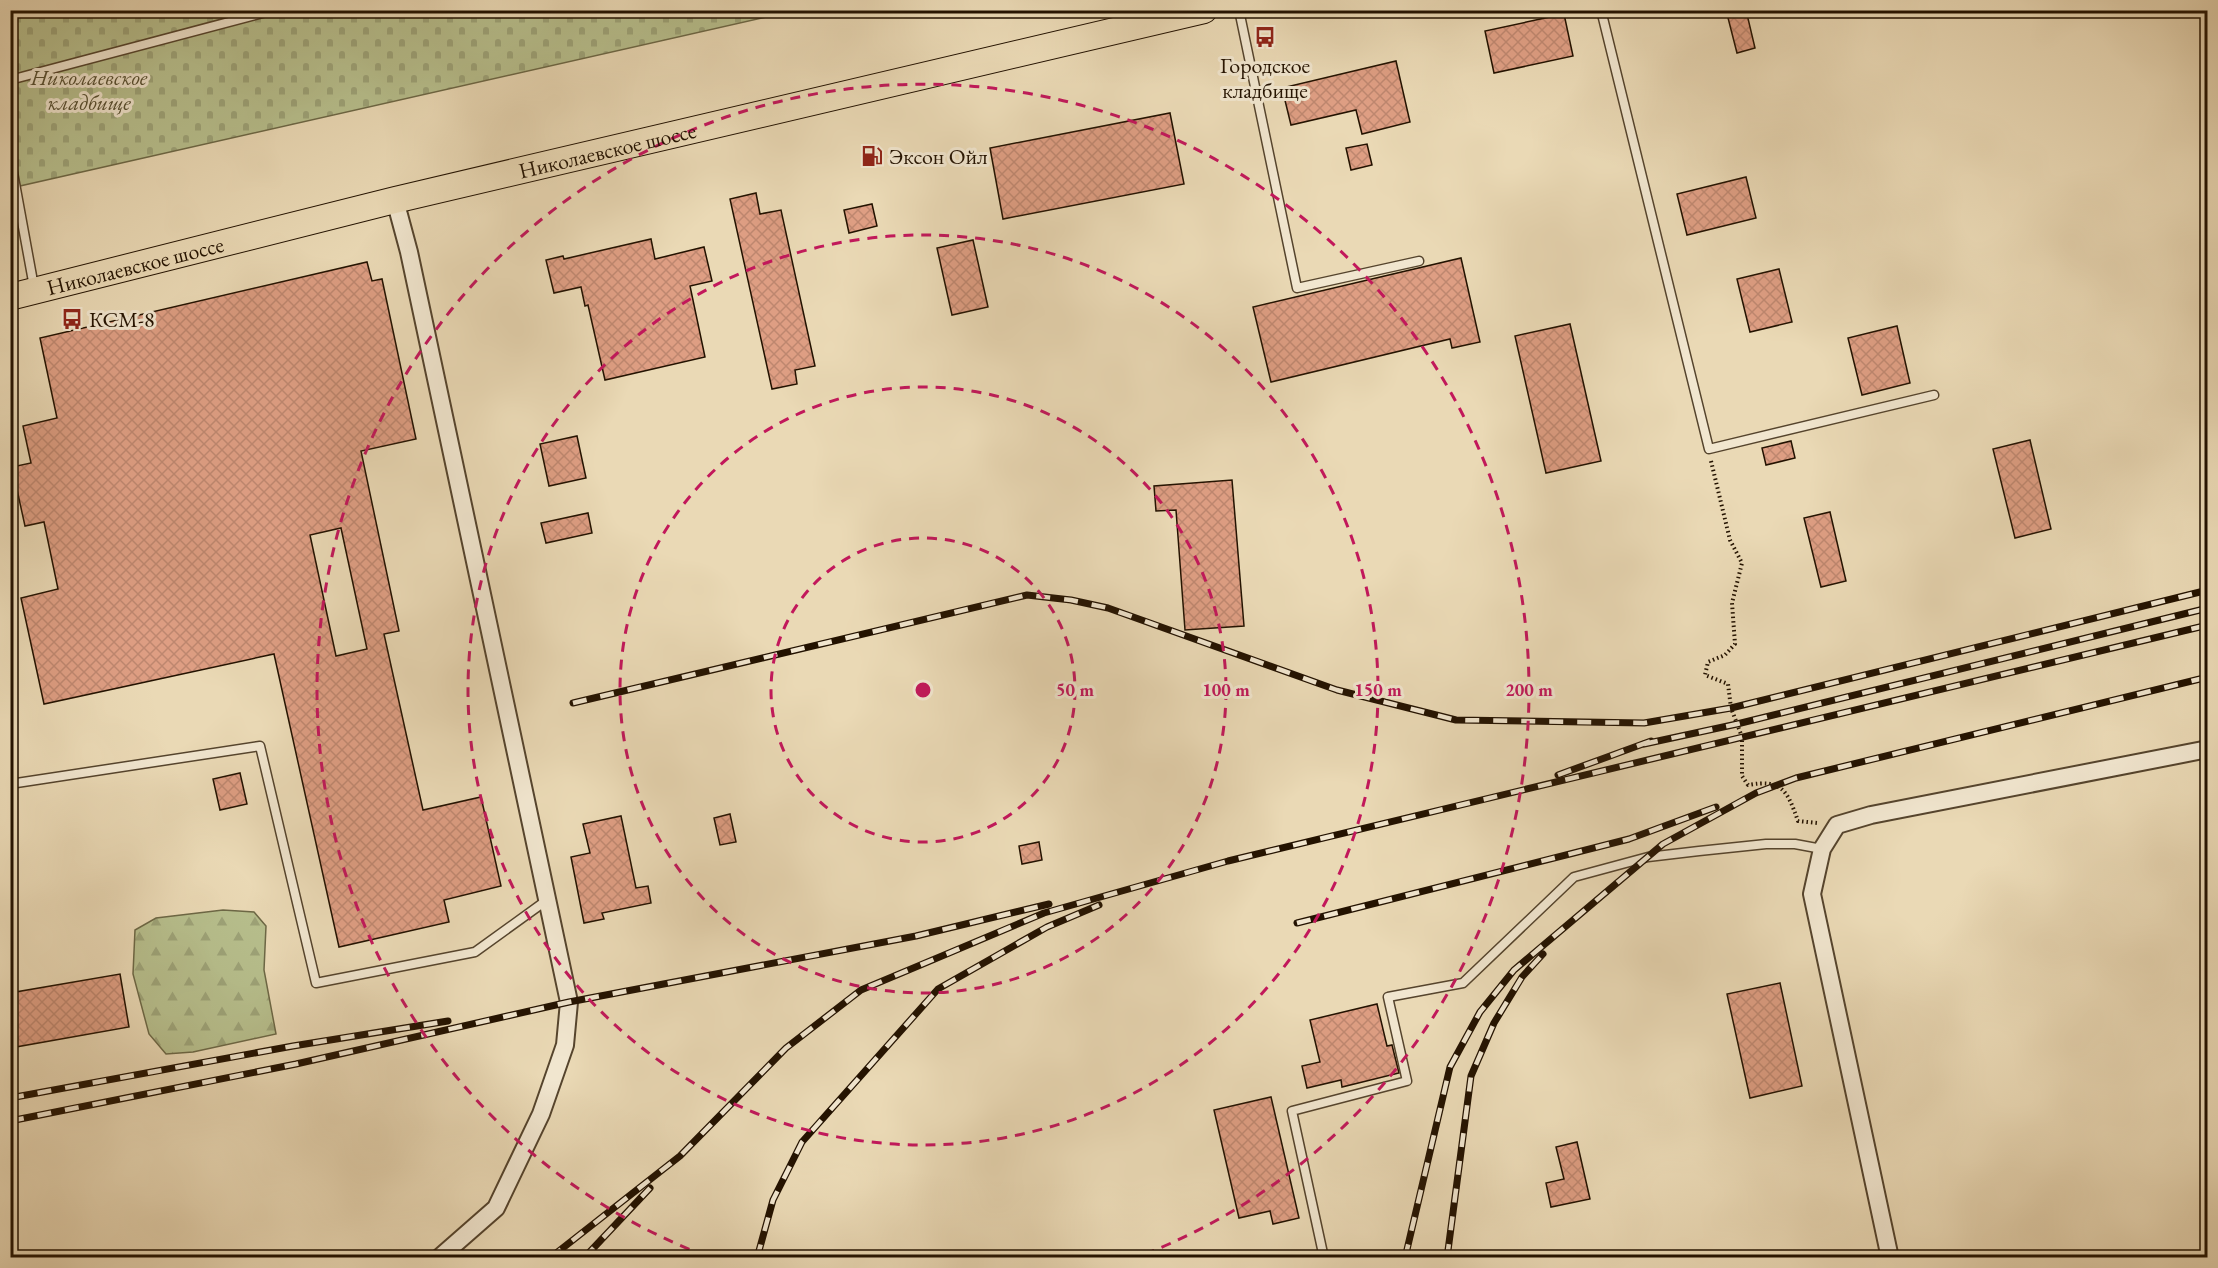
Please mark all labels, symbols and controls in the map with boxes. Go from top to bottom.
bus stop icon: Городское кладбище [1253,25,1277,49]
place label: Городское кладбище [1220,51,1311,105]
park label: Николаевское кладбище [30,63,148,117]
street label: Николаевское шоссе [516,116,699,186]
place label: Эксон Ойл [889,142,988,171]
fuel station icon: Эксон Ойл [860,144,884,168]
street label: Николаевское шоссе [44,230,227,302]
place label: КСМ-8 [89,305,155,334]
bus stop icon: КСМ-8 [60,307,84,331]
text: 50 m [1056,678,1094,701]
text: 100 m [1202,678,1250,701]
text: 150 m [1354,678,1402,701]
text: 200 m [1505,678,1553,701]
centre of rings [913,680,933,700]

